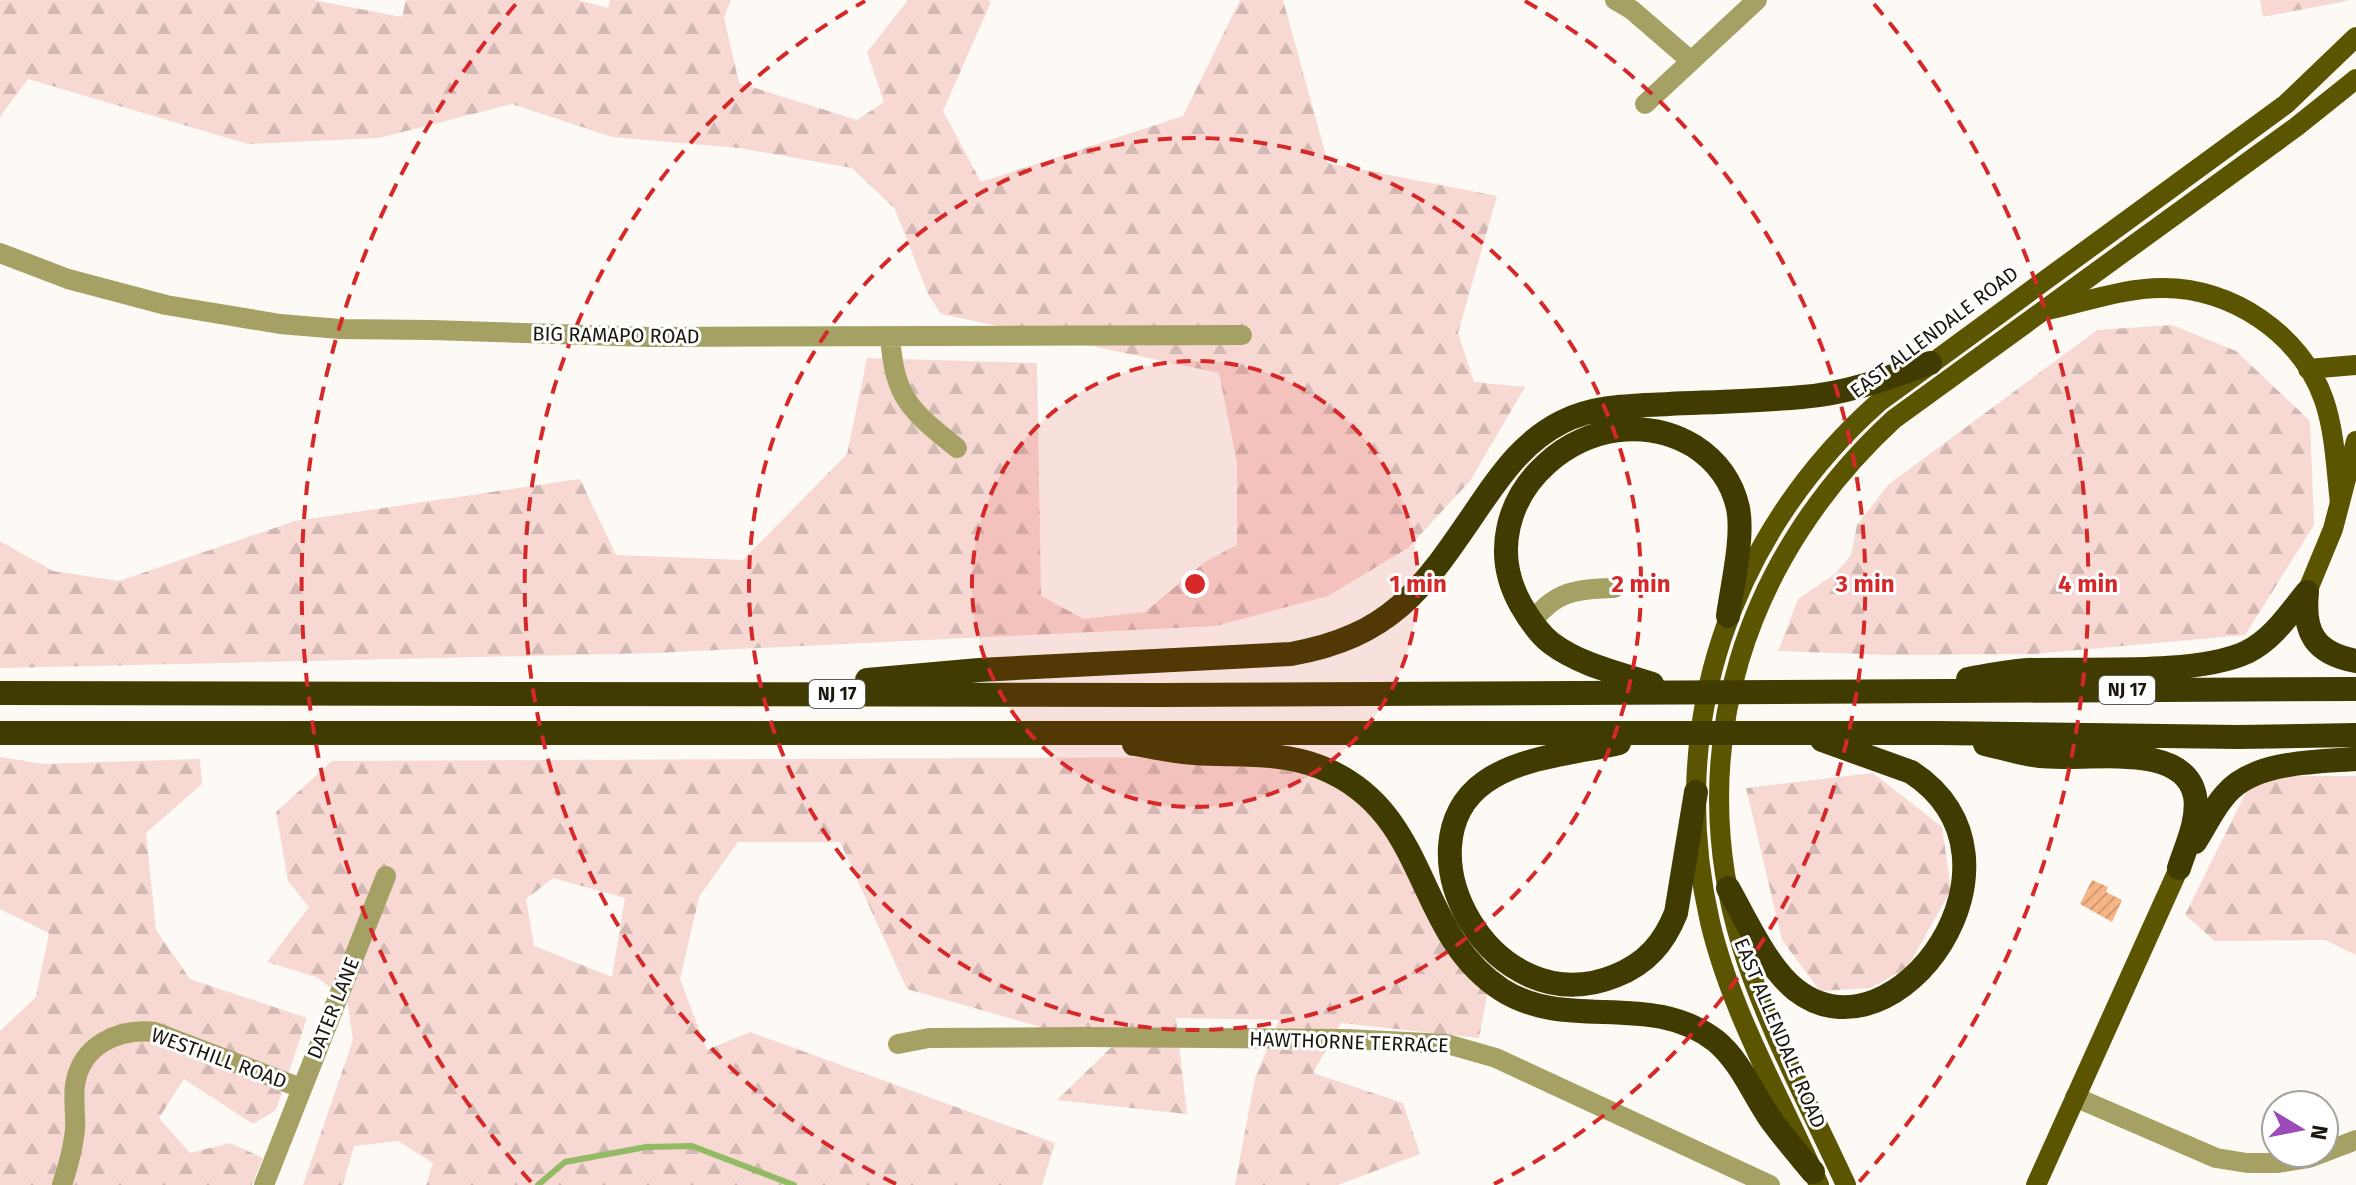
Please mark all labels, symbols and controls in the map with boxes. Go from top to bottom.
street label: EAST ALLENDALE ROAD [1845,261,2023,403]
street label: BIG RAMAPO ROAD [532,322,700,348]
centre of rings [1181,570,1209,598]
text: 1 min [1389,570,1447,598]
text: 2 min [1612,570,1671,598]
text: 3 min [1834,570,1895,598]
text: 4 min [2058,570,2118,598]
road number: NJ 17 [2099,676,2155,704]
road number: NJ 17 [809,680,865,708]
street label: EAST ALLENDALE ROAD [1729,934,1831,1132]
street label: DATER LANE [302,954,364,1062]
street label: WESTHILL ROAD [148,1022,290,1094]
street label: HAWTHORNE TERRACE [1249,1027,1449,1057]
north arrow [2260,1089,2340,1169]
text: N [2305,1123,2334,1142]

